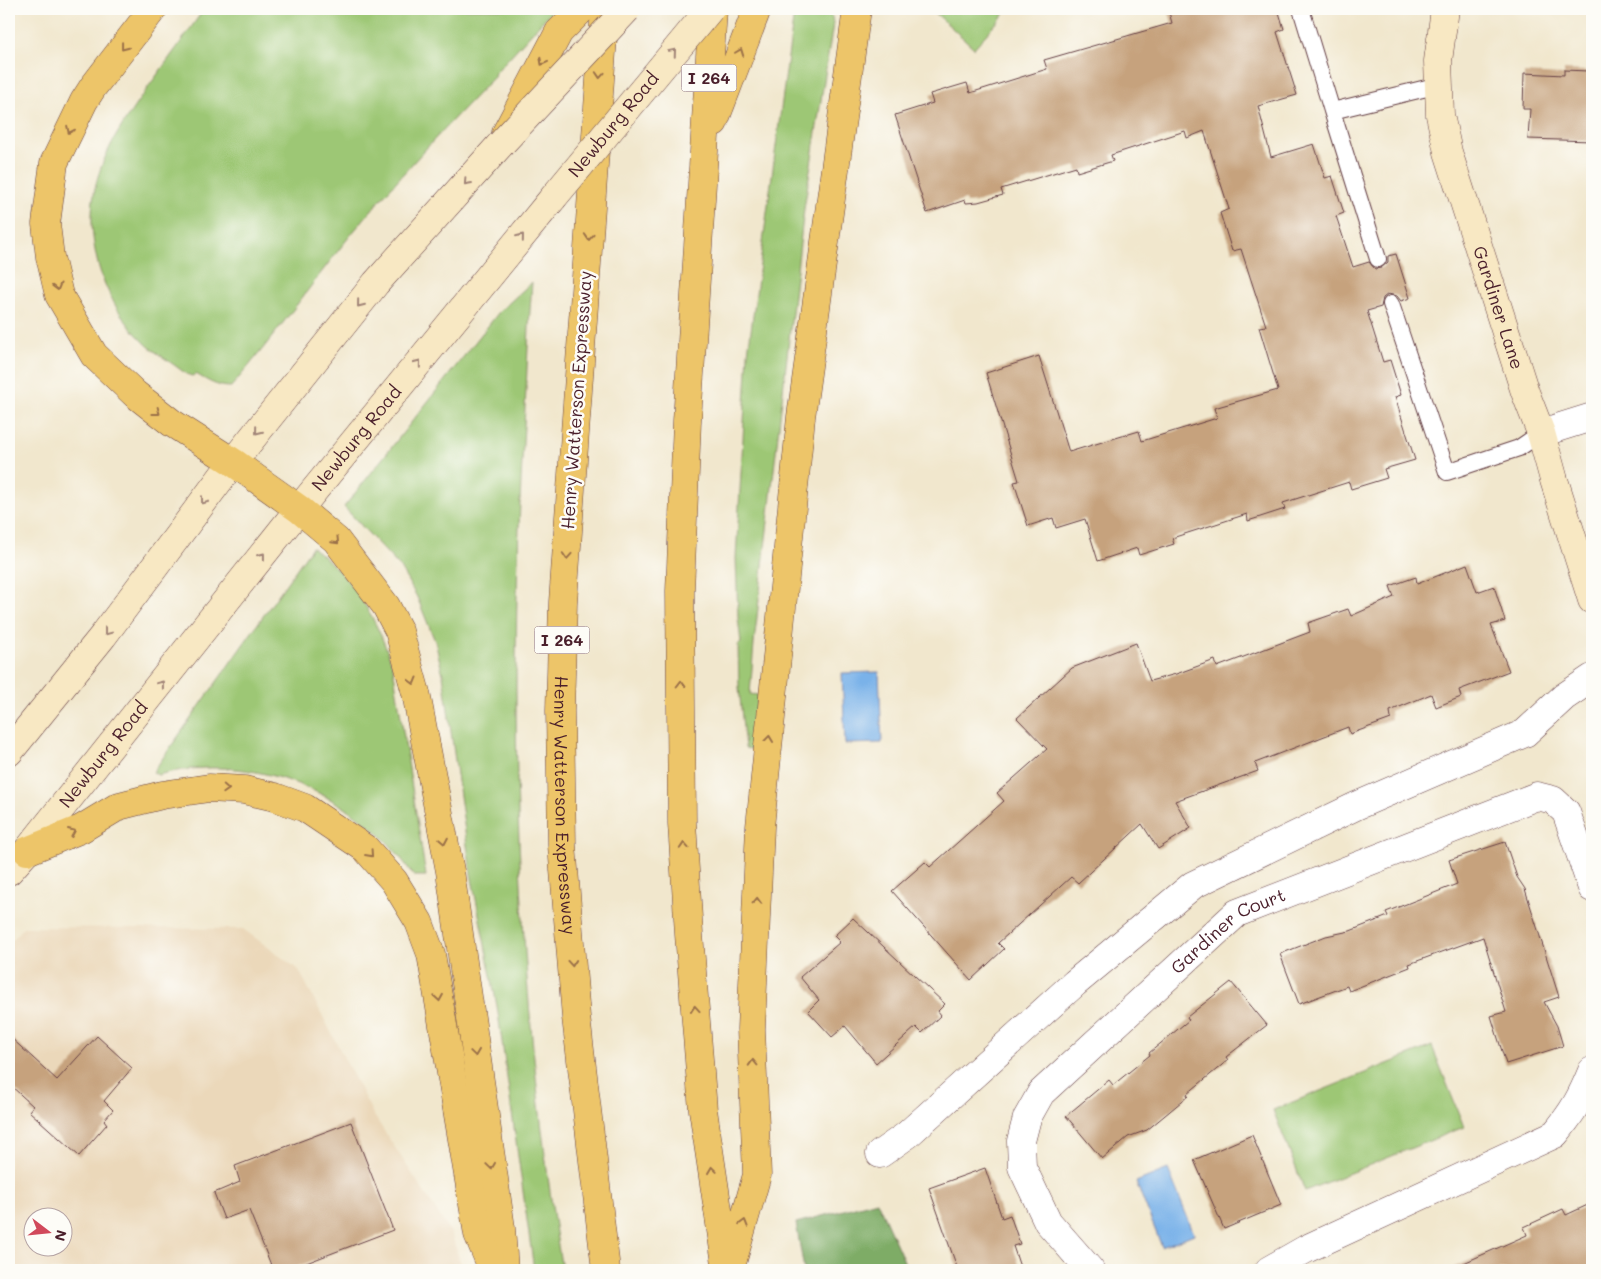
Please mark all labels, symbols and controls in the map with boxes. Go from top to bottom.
one-way arrow [121,41,129,50]
one-way arrow [734,48,745,57]
one-way arrow [667,49,676,58]
one-way arrow [539,57,549,66]
road number: I 264 [682,64,736,92]
street label: Newburg Road [562,67,664,182]
one-way arrow [595,71,606,79]
one-way arrow [66,125,76,134]
one-way arrow [464,176,473,185]
one-way arrow [583,233,594,241]
one-way arrow [515,234,523,243]
street label: Gardiner Lane [1468,243,1530,372]
street label: Henry Watterson Expressway [555,270,597,530]
one-way arrow [51,283,62,292]
one-way arrow [356,298,365,307]
one-way arrow [413,360,421,369]
street label: Newburg Road [305,380,406,496]
one-way arrow [151,406,160,414]
one-way arrow [255,425,264,434]
one-way arrow [201,495,210,505]
one-way arrow [330,535,339,544]
one-way arrow [561,552,572,560]
one-way arrow [256,553,264,562]
one-way arrow [104,626,113,636]
road number: I 264 [534,626,590,654]
street label: Henry Watterson Expressway [549,675,582,936]
one-way arrow [407,677,418,686]
one-way arrow [155,680,164,689]
one-way arrow [676,680,686,688]
street label: Newburg Road [53,696,153,812]
one-way arrow [763,734,774,742]
one-way arrow [222,784,230,795]
one-way arrow [67,828,76,839]
one-way arrow [438,836,449,845]
one-way arrow [678,842,689,850]
one-way arrow [365,849,374,858]
street label: Gardiner Court [1165,882,1289,979]
one-way arrow [751,896,762,904]
one-way arrow [566,959,577,967]
one-way arrow [434,994,444,1002]
one-way arrow [690,1004,701,1012]
one-way arrow [469,1049,479,1058]
one-way arrow [747,1059,758,1067]
one-way arrow [486,1162,496,1171]
one-way arrow [707,1166,717,1174]
north arrow [22,1206,72,1256]
one-way arrow [738,1220,748,1228]
text: N [50,1228,72,1243]

